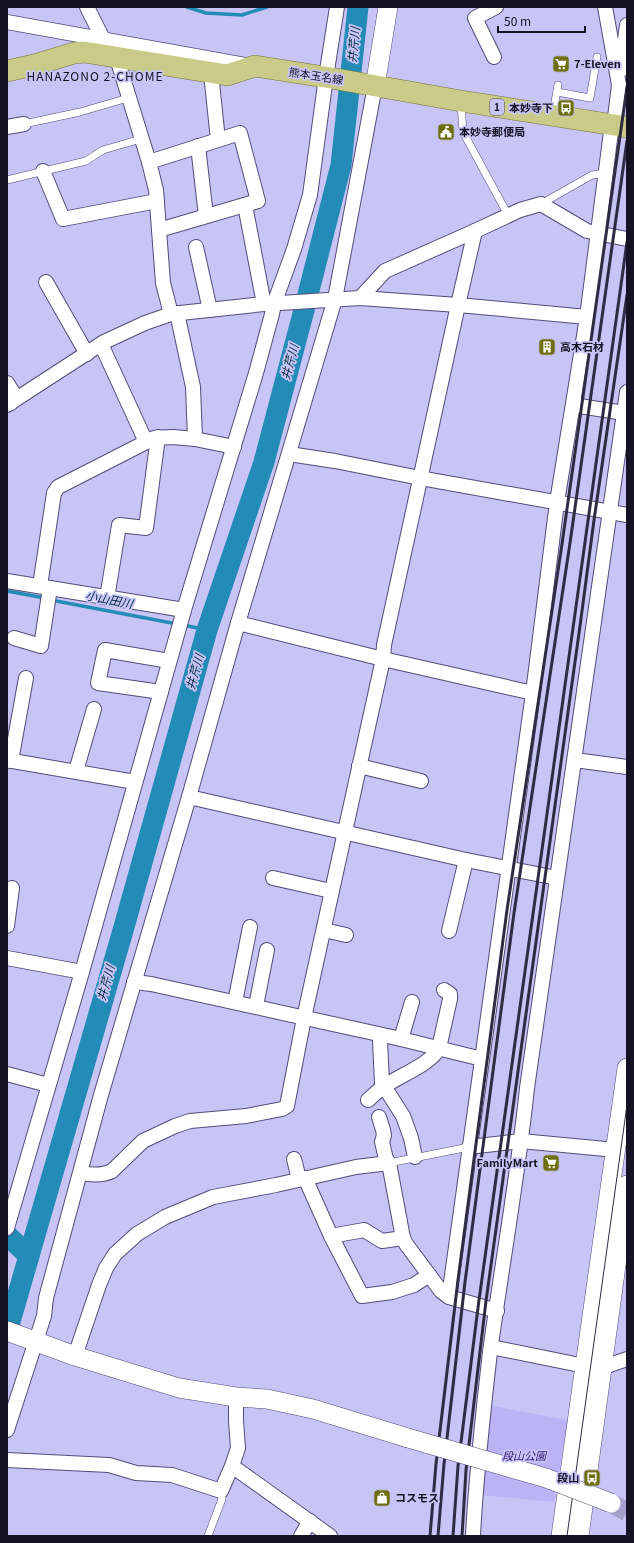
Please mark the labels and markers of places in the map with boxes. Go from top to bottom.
supermarket icon: 7-Eleven [551,54,571,74]
place label: 7-Eleven [574,55,621,71]
bus stop icon: 本妙寺下 [556,98,576,118]
place label: 本妙寺下 [509,99,553,115]
public building icon: 本妙寺郵便局 [436,122,456,142]
place label: 本妙寺郵便局 [459,123,525,139]
building icon: 高木石材 [537,337,557,357]
place label: 高木石材 [560,338,604,354]
supermarket icon: FamilyMart [541,1153,561,1173]
place label: FamilyMart [477,1154,538,1170]
bus stop icon: 段山 [582,1468,602,1488]
place label: 段山 [557,1469,579,1485]
shop icon: コスモス [372,1488,392,1508]
place label: コスモス [395,1489,439,1505]

